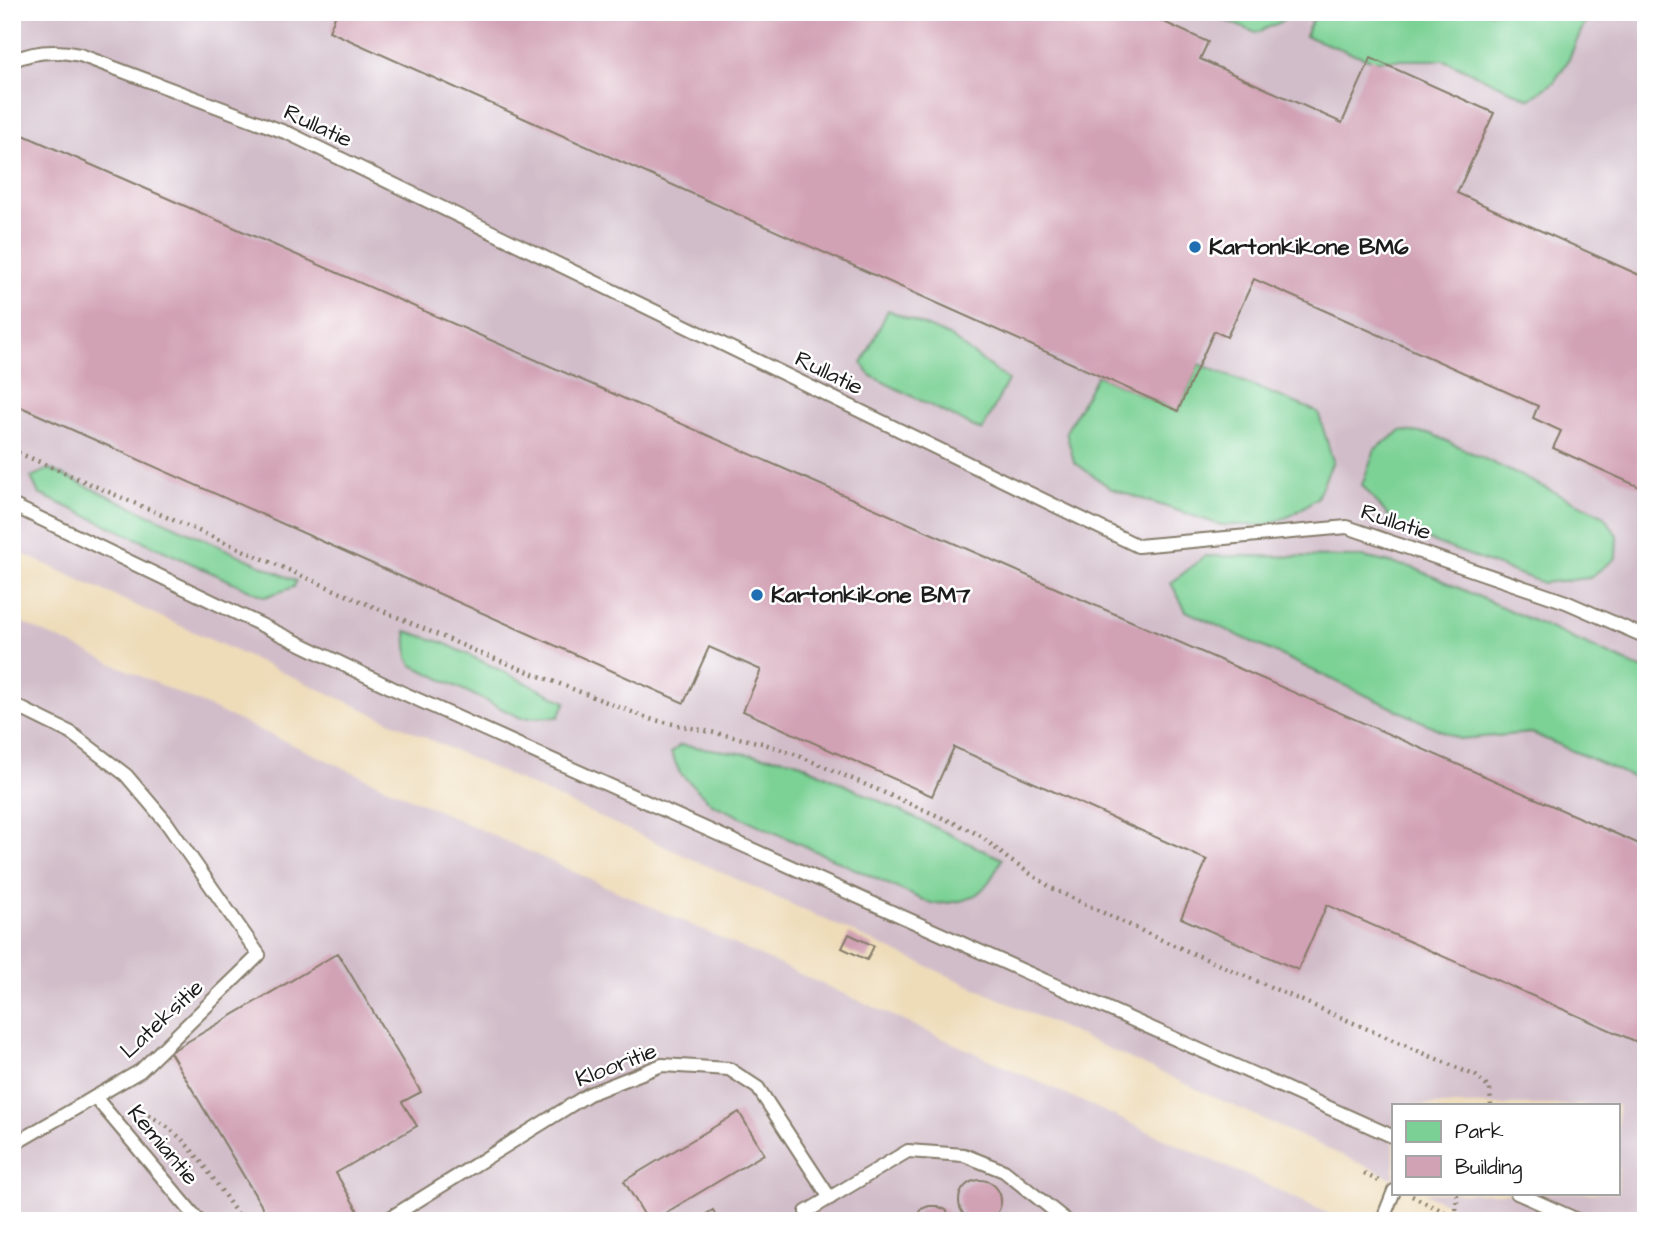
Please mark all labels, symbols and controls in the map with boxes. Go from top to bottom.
street label: Rullatie [279,96,357,156]
place label: Kartonkikone BM6 [1209,231,1409,263]
marker: Kartonkikone BM6 [1187,239,1203,255]
street label: Rullatie [790,343,868,403]
street label: Rullatie [1357,496,1435,548]
place label: Kartonkikone BM7 [771,579,971,611]
marker: Kartonkikone BM7 [749,587,765,603]
street label: Lateksitie [113,972,211,1066]
street label: Klooritie [571,1035,661,1095]
street label: Kemiantie [120,1098,206,1192]
legend [1392,1104,1620,1194]
text: Park [1455,1117,1504,1146]
text: Building [1455,1153,1523,1184]

